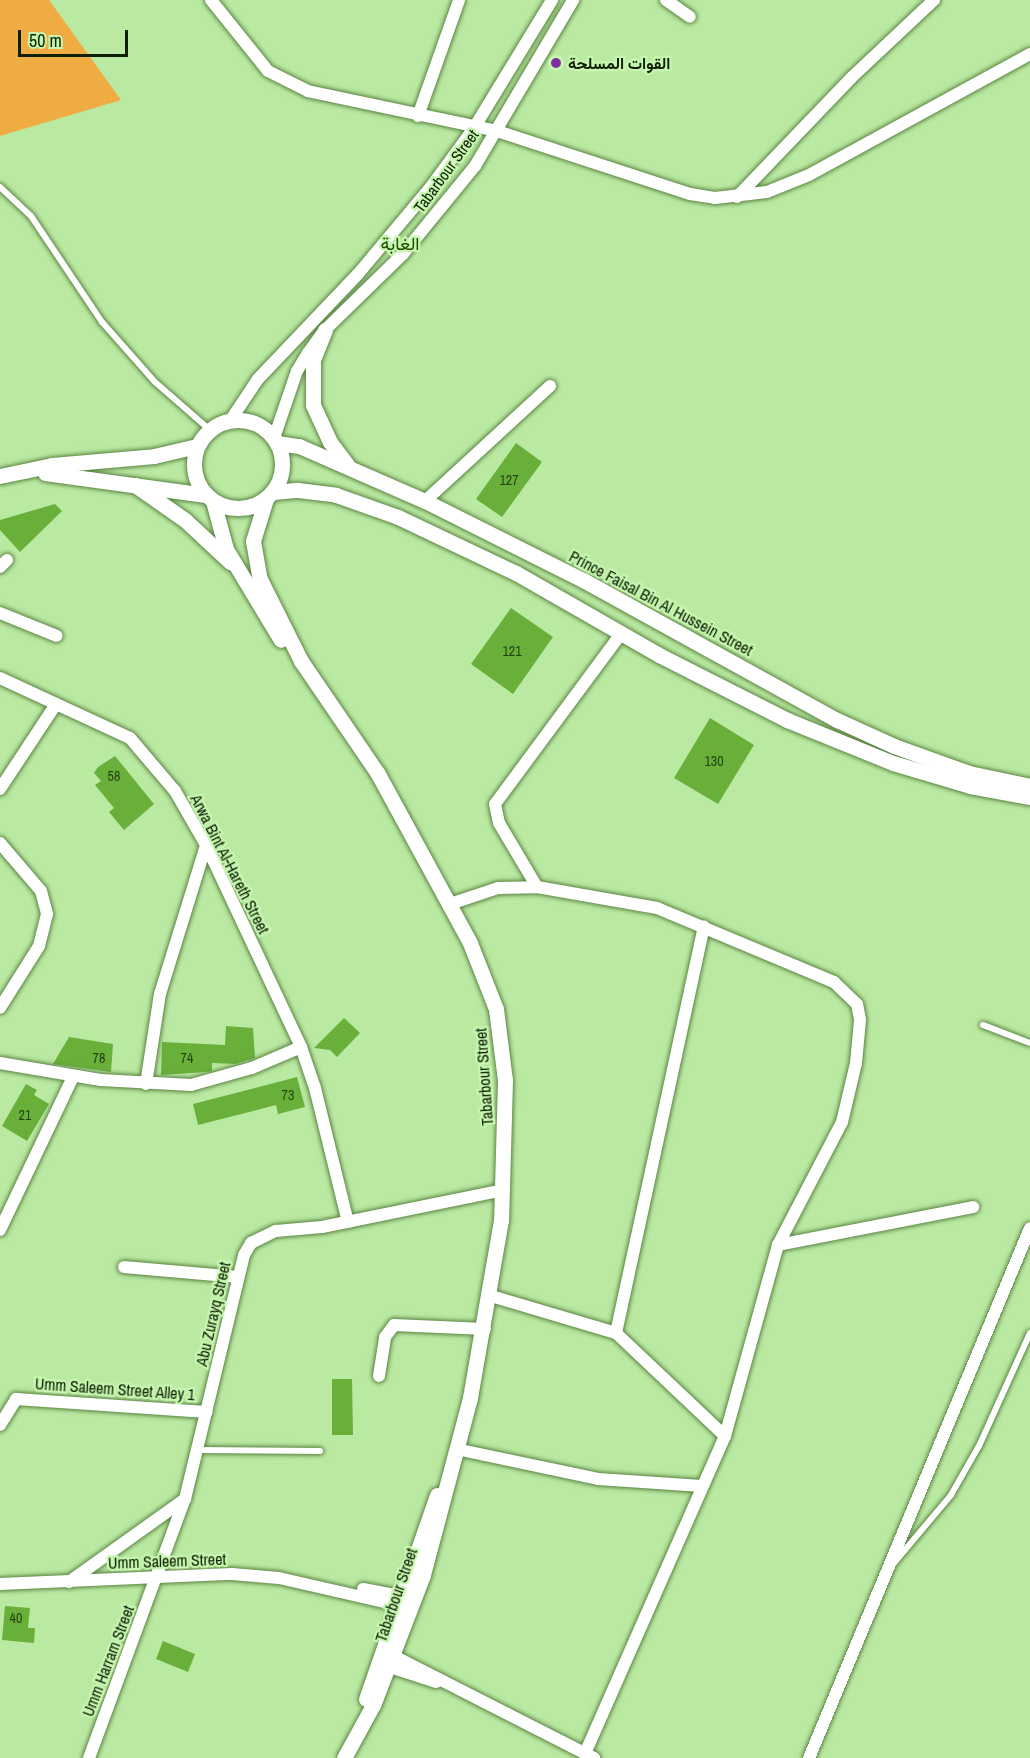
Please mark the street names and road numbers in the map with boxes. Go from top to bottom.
street label: Tabarbour Street [409,126,483,216]
street label: Prince Faisal Bin Al Hussein Street [566,546,756,660]
street label: Arwa Bint Al-Hareth Street [186,791,274,937]
street label: Tabarbour Street [471,1027,497,1127]
street label: Abu Zurayq Street [192,1260,234,1368]
street label: Umm Saleem Street Alley 1 [34,1374,196,1404]
street label: Tabarbour Street [371,1546,421,1644]
street label: Umm Saleem Street [108,1549,226,1573]
street label: Umm Harram Street [78,1603,138,1719]

